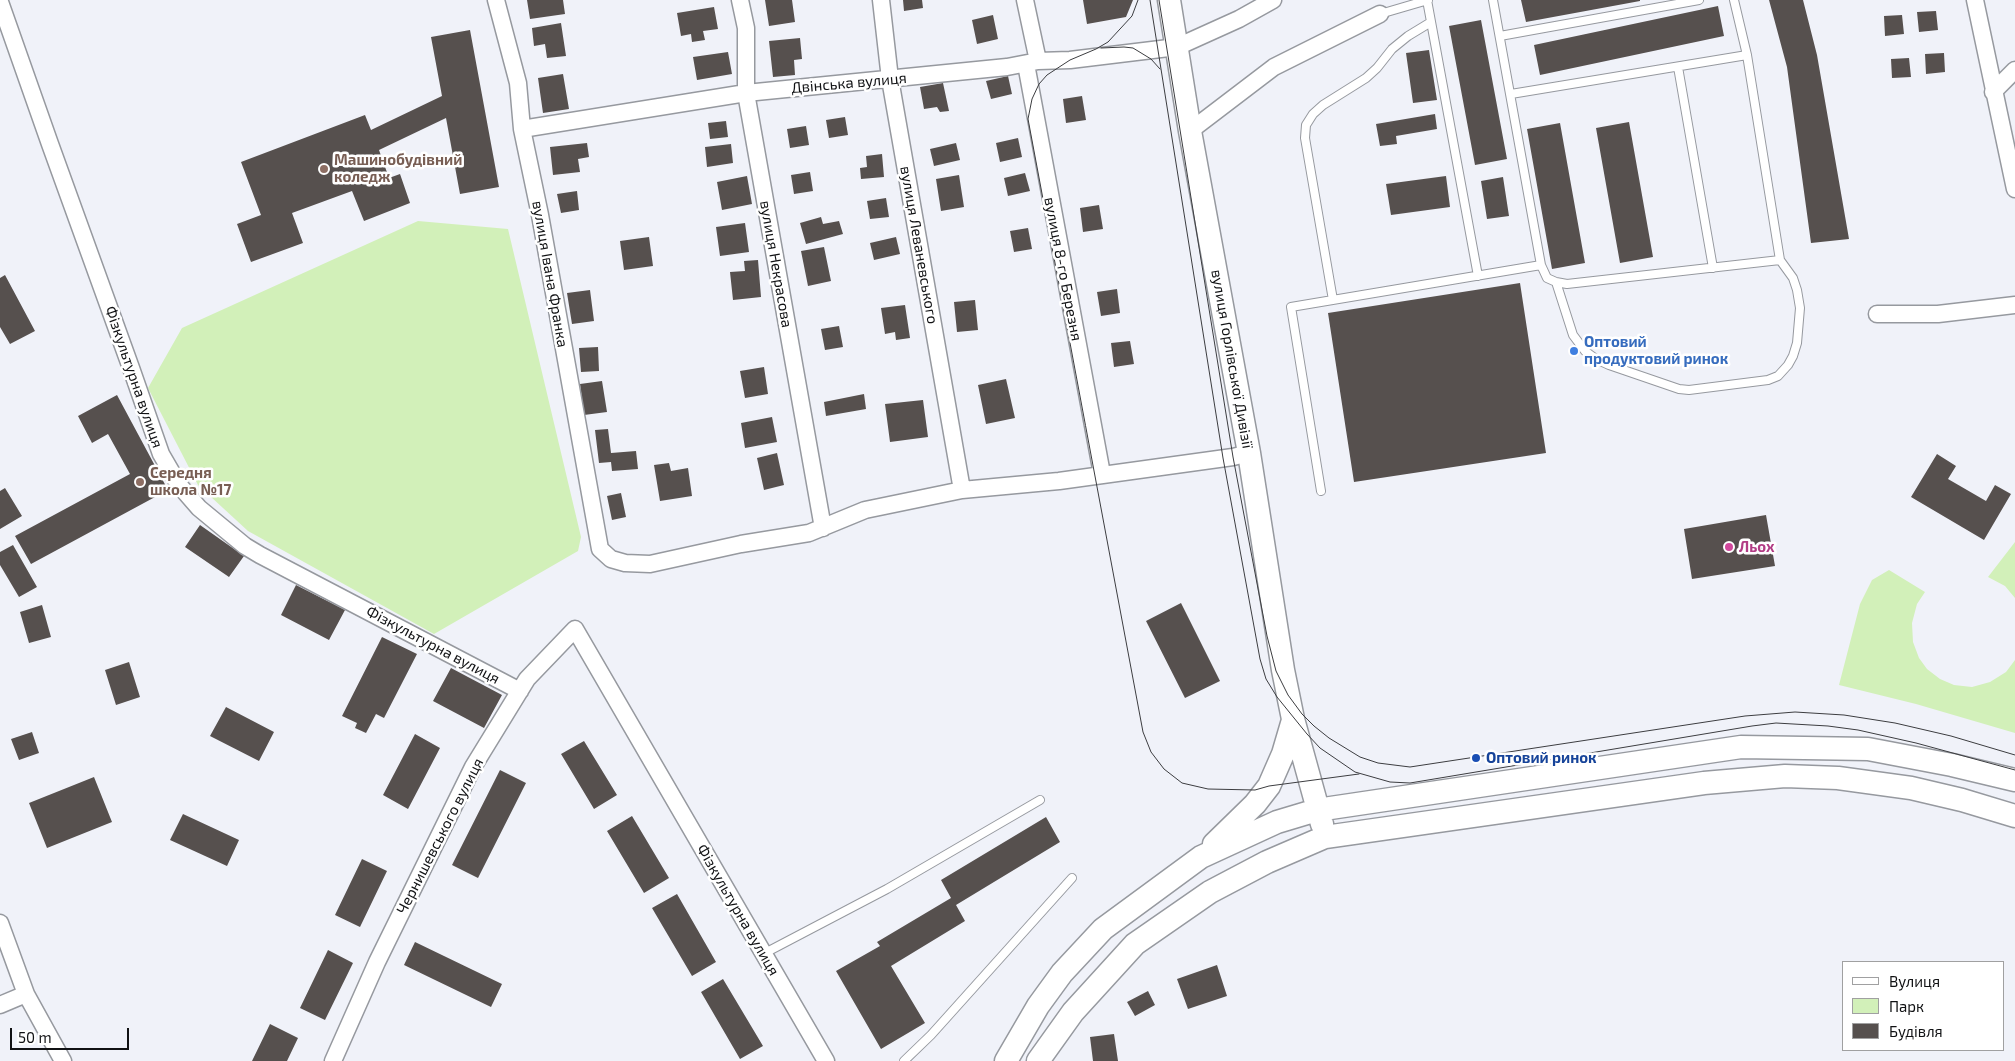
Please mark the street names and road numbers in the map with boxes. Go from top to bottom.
street label: Двінська вулиця [790,69,908,97]
street label: вулиця Леваневського [896,165,942,325]
street label: вулиця 8-го Березня [1040,196,1086,342]
street label: вулиця Івана Франка [528,199,572,349]
street label: вулиця Некрасова [756,199,796,329]
street label: вулиця Горлівської Дивізії [1207,268,1257,450]
street label: Фізкультурна вулиця [101,304,167,450]
street label: Фізкультурна вулиця [363,602,503,688]
street label: Чернишевського вулиця [393,755,487,917]
street label: Фізкультурна вулиця [693,841,783,979]

